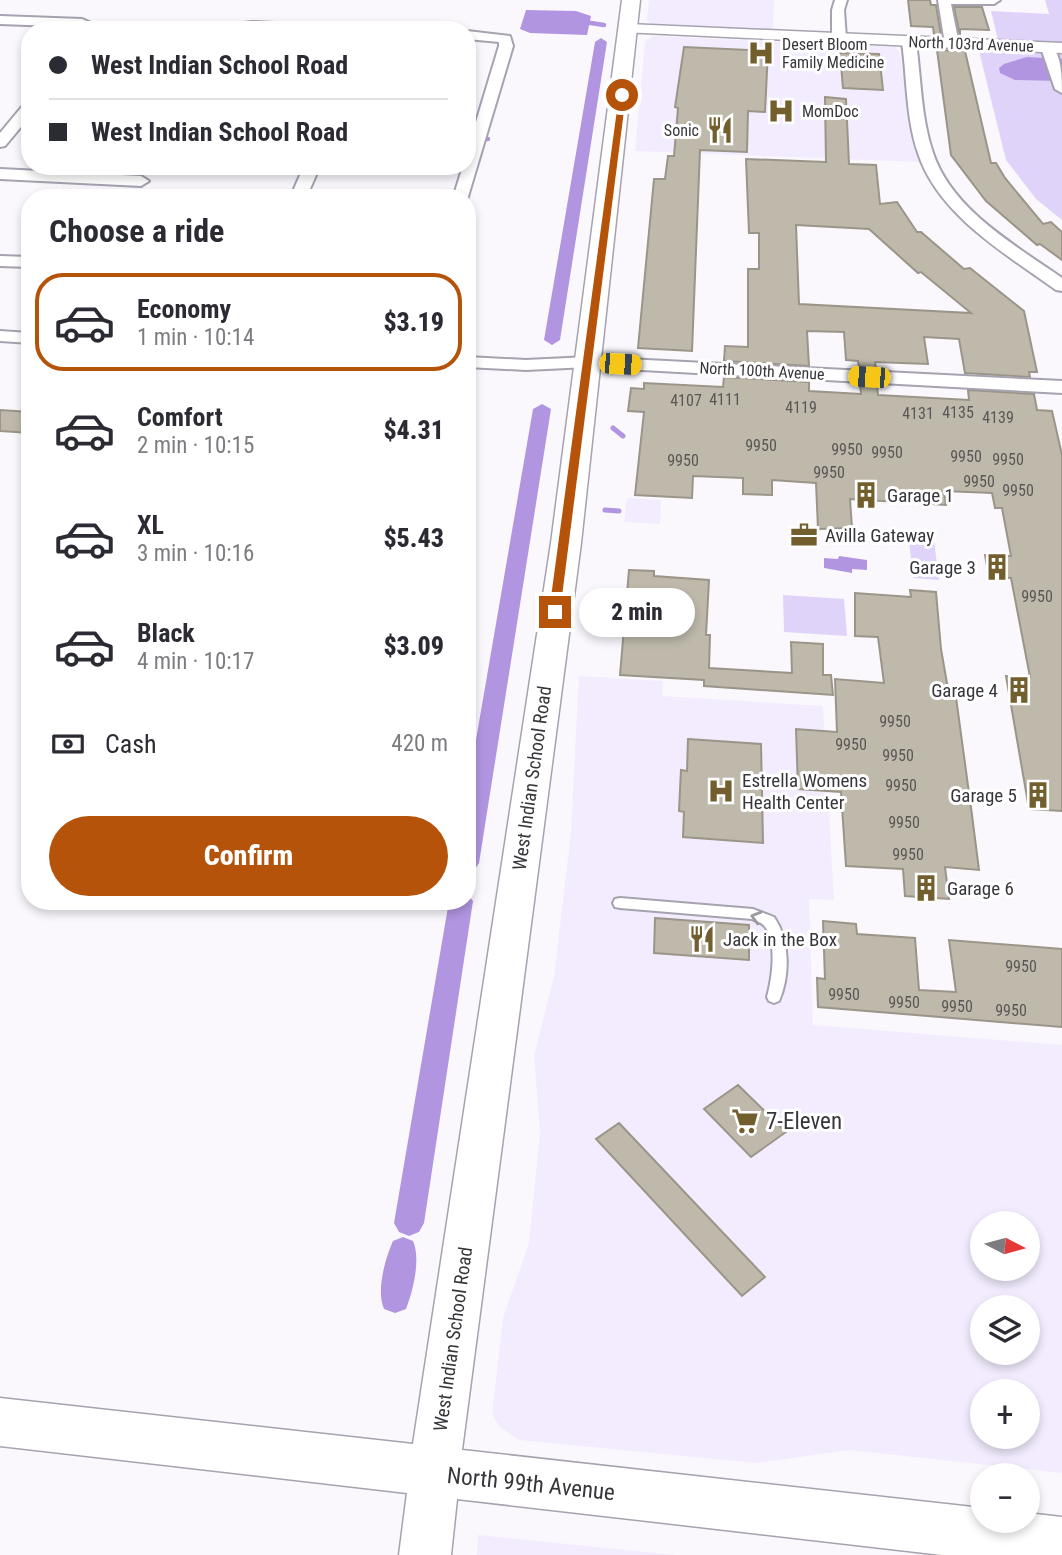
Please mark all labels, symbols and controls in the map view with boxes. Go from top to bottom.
street label: North 103rd Avenue [908,32,1034,56]
place label: Desert Bloom Family Medicine [782,35,884,72]
hospital icon: Desert Bloom Family Medicine [746,38,776,68]
text: West Indian School Road [91,50,348,80]
route start [606,79,638,111]
hospital icon: MomDoc [766,96,796,126]
place label: MomDoc [802,102,859,121]
restaurant icon: Sonic [705,115,735,145]
text: West Indian School Road [91,117,348,147]
place label: Sonic [664,121,699,140]
text: Choose a ride [49,212,224,250]
icon: car [53,291,116,354]
text: Economy [137,294,231,324]
text: $3.19 [383,307,444,337]
text: 1 min · 10:14 [137,324,254,351]
car [599,352,642,376]
street label: North 100th Avenue [699,358,825,384]
car [848,365,891,389]
house number: 4111 [709,390,741,409]
house number: 4107 [670,391,702,410]
house number: 4119 [785,398,817,417]
icon: car [53,399,116,462]
text: Comfort [137,402,223,432]
house number: 4135 [942,403,974,422]
house number: 4131 [902,404,934,423]
house number: 4139 [982,408,1014,427]
text: $4.31 [383,415,444,445]
text: 2 min · 10:15 [137,432,254,459]
house number: 9950 [745,436,777,455]
house number: 9950 [831,440,863,459]
house number: 9950 [871,443,903,462]
house number: 9950 [950,447,982,466]
house number: 9950 [992,450,1024,469]
house number: 9950 [667,451,699,470]
house number: 9950 [813,463,845,482]
house number: 9950 [963,472,995,491]
building icon: Garage 1 [851,480,881,510]
house number: 9950 [1002,481,1034,500]
place label: Garage 1 [887,484,954,507]
icon: car [53,507,116,570]
text: XL [137,510,164,540]
office icon: Avilla Gateway [789,520,819,550]
text: $5.43 [383,523,444,553]
place label: Avilla Gateway [825,524,934,547]
text: 3 min · 10:16 [137,540,254,567]
building icon: Garage 3 [982,552,1012,582]
place label: Garage 3 [909,556,976,579]
house number: 9950 [1021,587,1053,606]
callout: 2 min [580,588,695,636]
route end [539,596,571,628]
text: 2 min [611,599,663,626]
icon: car [53,615,116,678]
text: Black [137,618,195,648]
text: $3.09 [383,631,444,661]
text: 4 min · 10:17 [137,648,254,675]
building icon: Garage 4 [1004,675,1034,705]
place label: Garage 4 [931,679,998,702]
street label: West Indian School Road [508,684,556,872]
house number: 9950 [879,712,911,731]
icon: cash [49,725,87,763]
text: Cash [105,729,157,759]
text: 420 m [391,730,448,757]
house number: 9950 [835,735,867,754]
house number: 9950 [882,746,914,765]
place label: Estrella Womens Health Center [742,769,867,814]
hospital icon: Estrella Womens Health Center [706,776,736,806]
house number: 9950 [885,776,917,795]
building icon: Garage 5 [1023,780,1053,810]
place label: Garage 5 [950,784,1017,807]
house number: 9950 [888,813,920,832]
button: Confirm [49,816,448,896]
house number: 9950 [892,845,924,864]
building icon: Garage 6 [911,873,941,903]
place label: Garage 6 [947,877,1014,900]
one-way arrow [751,910,763,925]
restaurant icon: Jack in the Box [687,924,717,954]
place label: Jack in the Box [723,928,837,951]
house number: 9950 [1005,957,1037,976]
house number: 9950 [828,985,860,1004]
house number: 9950 [888,993,920,1012]
house number: 9950 [941,997,973,1016]
house number: 9950 [995,1001,1027,1020]
supermarket icon: 7-Eleven [730,1106,760,1136]
place label: 7-Eleven [766,1108,842,1135]
north arrow [970,1211,1040,1281]
map controls [970,1211,1040,1533]
street label: West Indian School Road [429,1245,477,1433]
button: layers [970,1295,1040,1365]
button: + [970,1379,1040,1449]
street label: North 99th Avenue [446,1462,616,1506]
button: − [970,1463,1040,1533]

